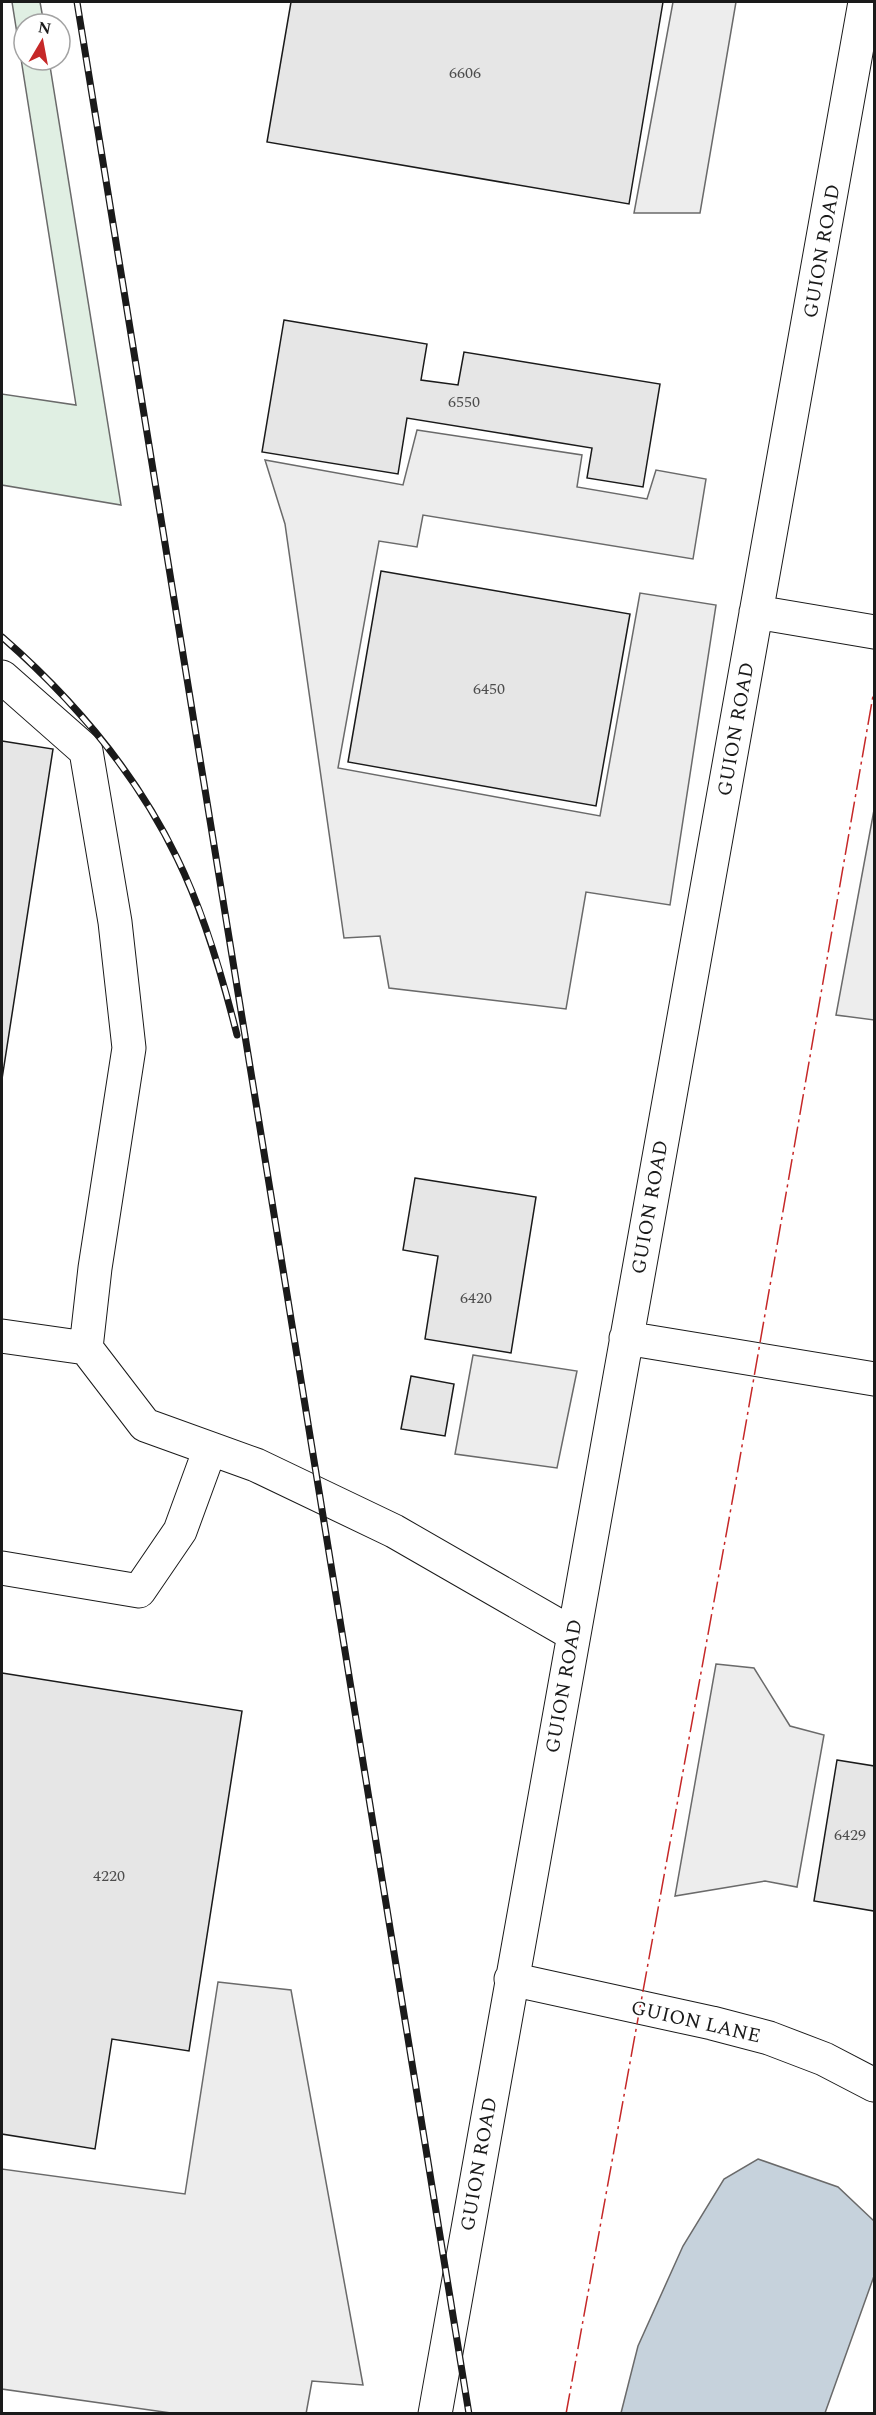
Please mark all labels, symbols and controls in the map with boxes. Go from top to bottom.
north arrow [12,12,72,72]
text: N [36,15,53,41]
house number: 6606 [449,61,481,85]
street label: GUION ROAD [795,182,849,321]
house number: 6550 [448,390,480,414]
street label: GUION ROAD [709,660,763,799]
house number: 6450 [473,677,505,701]
street label: GUION ROAD [623,1138,677,1277]
house number: 6420 [460,1286,492,1310]
street label: GUION ROAD [537,1617,591,1756]
house number: 6429 [834,1823,866,1847]
house number: 4220 [93,1864,125,1888]
street label: GUION LANE [628,1992,764,2051]
street label: GUION ROAD [452,2095,506,2234]

